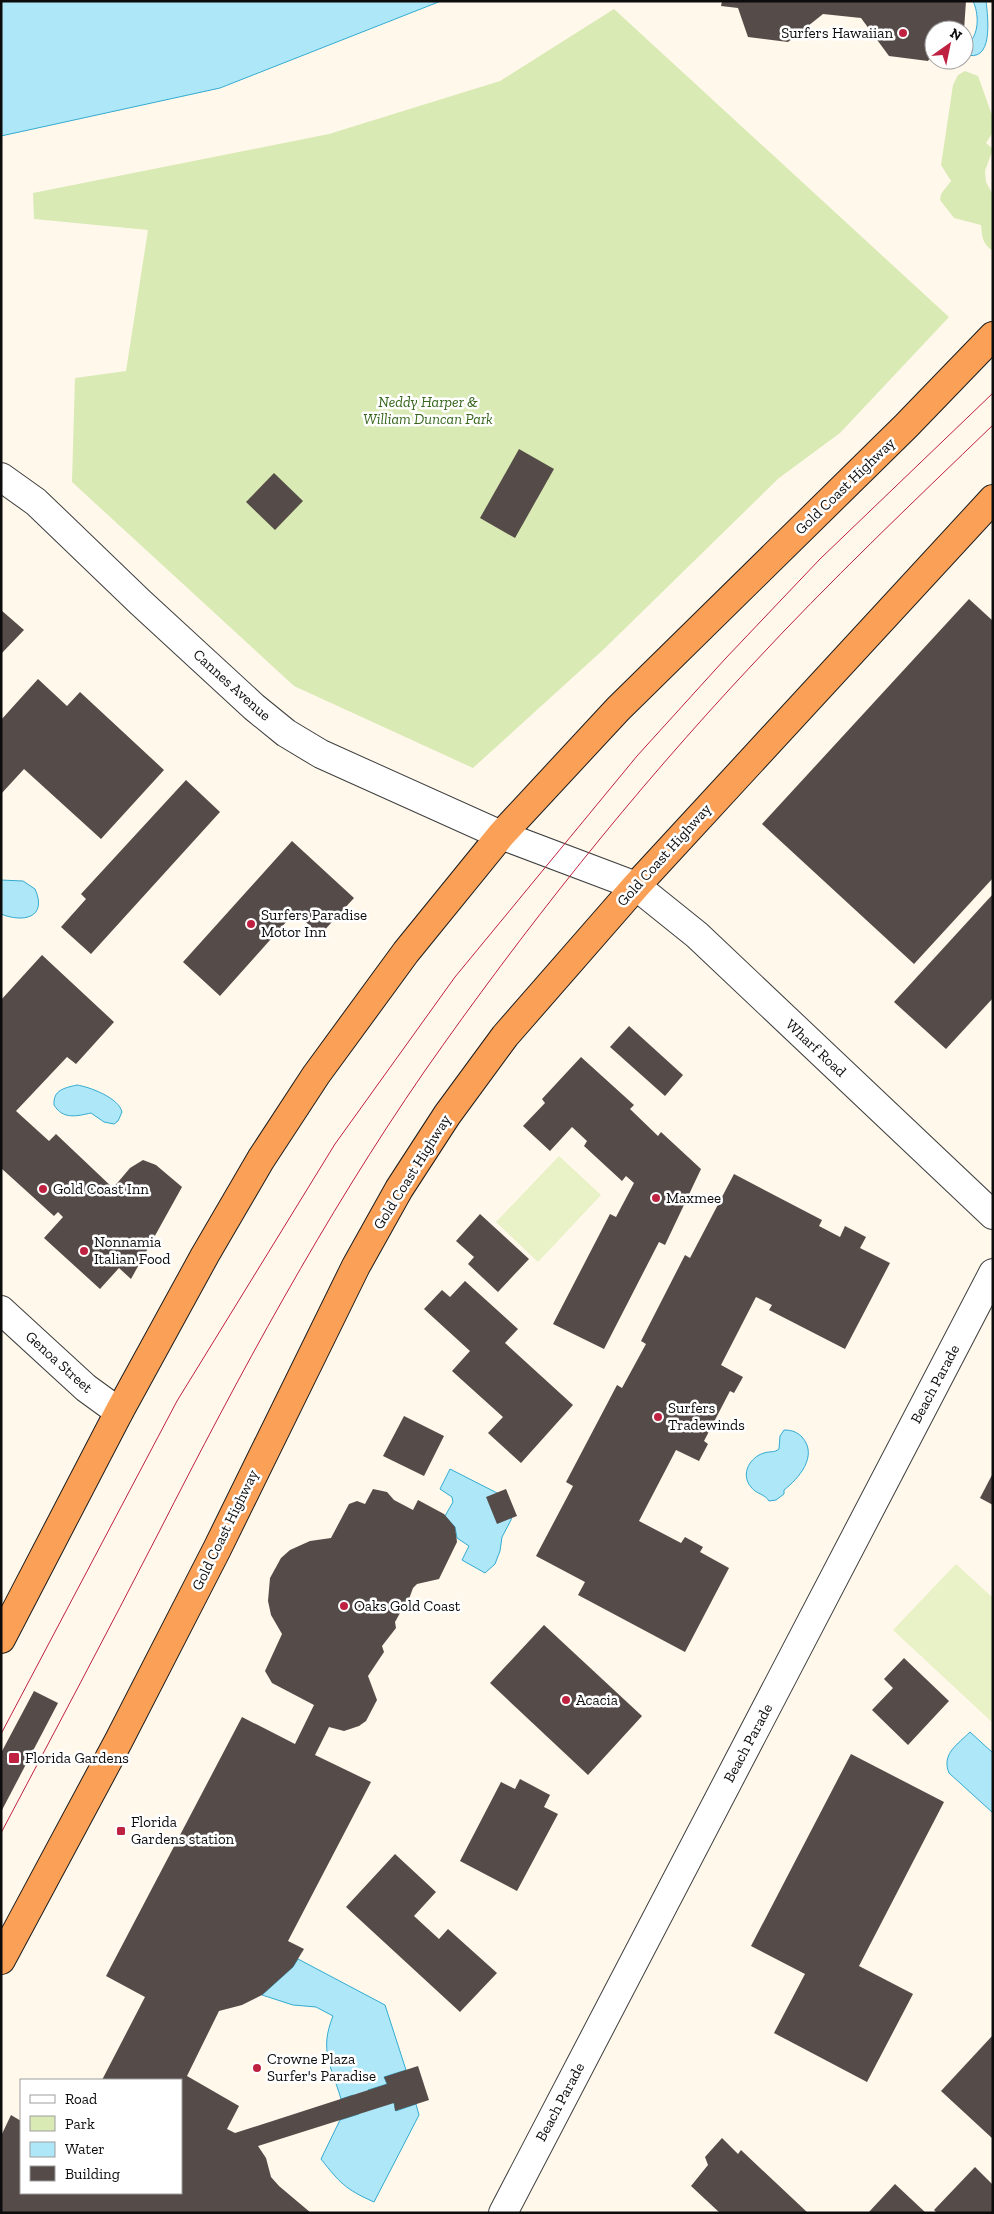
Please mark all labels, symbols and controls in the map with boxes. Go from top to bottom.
north arrow [924,20,974,70]
place label: Surfers Hawaiian [781,24,893,42]
text: N [947,24,965,45]
marker: Surfers Hawaiian [897,27,909,39]
park label: Neddy Harper & William Duncan Park [363,393,493,428]
street label: Gold Coast Highway [791,434,899,538]
street label: Cannes Avenue [189,645,275,725]
street label: Gold Coast Highway [613,800,715,910]
place label: Surfers Paradise Motor Inn [261,906,367,941]
marker: Surfers Paradise Motor Inn [245,918,257,930]
street label: Wharf Road [782,1015,851,1081]
street label: Gold Coast Highway [369,1111,455,1233]
place label: Gold Coast Inn [53,1180,149,1198]
marker: Gold Coast Inn [37,1183,49,1195]
place label: Maxmee [666,1189,721,1207]
marker: Maxmee [650,1192,662,1204]
place label: Nonnamia Italian Food [94,1233,171,1268]
marker: Nonnamia Italian Food [78,1245,90,1257]
street label: Genoa Street [22,1327,97,1397]
street label: Beach Parade [907,1342,963,1426]
place label: Surfers Tradewinds [668,1399,745,1434]
marker: Surfers Tradewinds [652,1411,664,1423]
street label: Gold Coast Highway [188,1467,262,1593]
place label: Oaks Gold Coast [354,1597,461,1615]
marker: Oaks Gold Coast [338,1600,350,1612]
place label: Acacia [576,1691,618,1709]
marker: Acacia [560,1694,572,1706]
street label: Beach Parade [720,1701,776,1785]
place label: Florida Gardens [25,1749,129,1767]
marker: Florida Gardens [7,1751,21,1765]
place label: Florida Gardens station [131,1813,235,1848]
marker: Florida Gardens station [115,1825,127,1837]
place label: Crowne Plaza Surfer's Paradise [267,2050,376,2085]
street label: Beach Parade [532,2060,588,2144]
marker: Crowne Plaza Surfer's Paradise [251,2062,263,2074]
legend [20,2079,182,2194]
text: Road [65,2090,98,2108]
text: Park [65,2115,95,2133]
text: Water [65,2140,105,2158]
text: Building [65,2165,120,2183]

